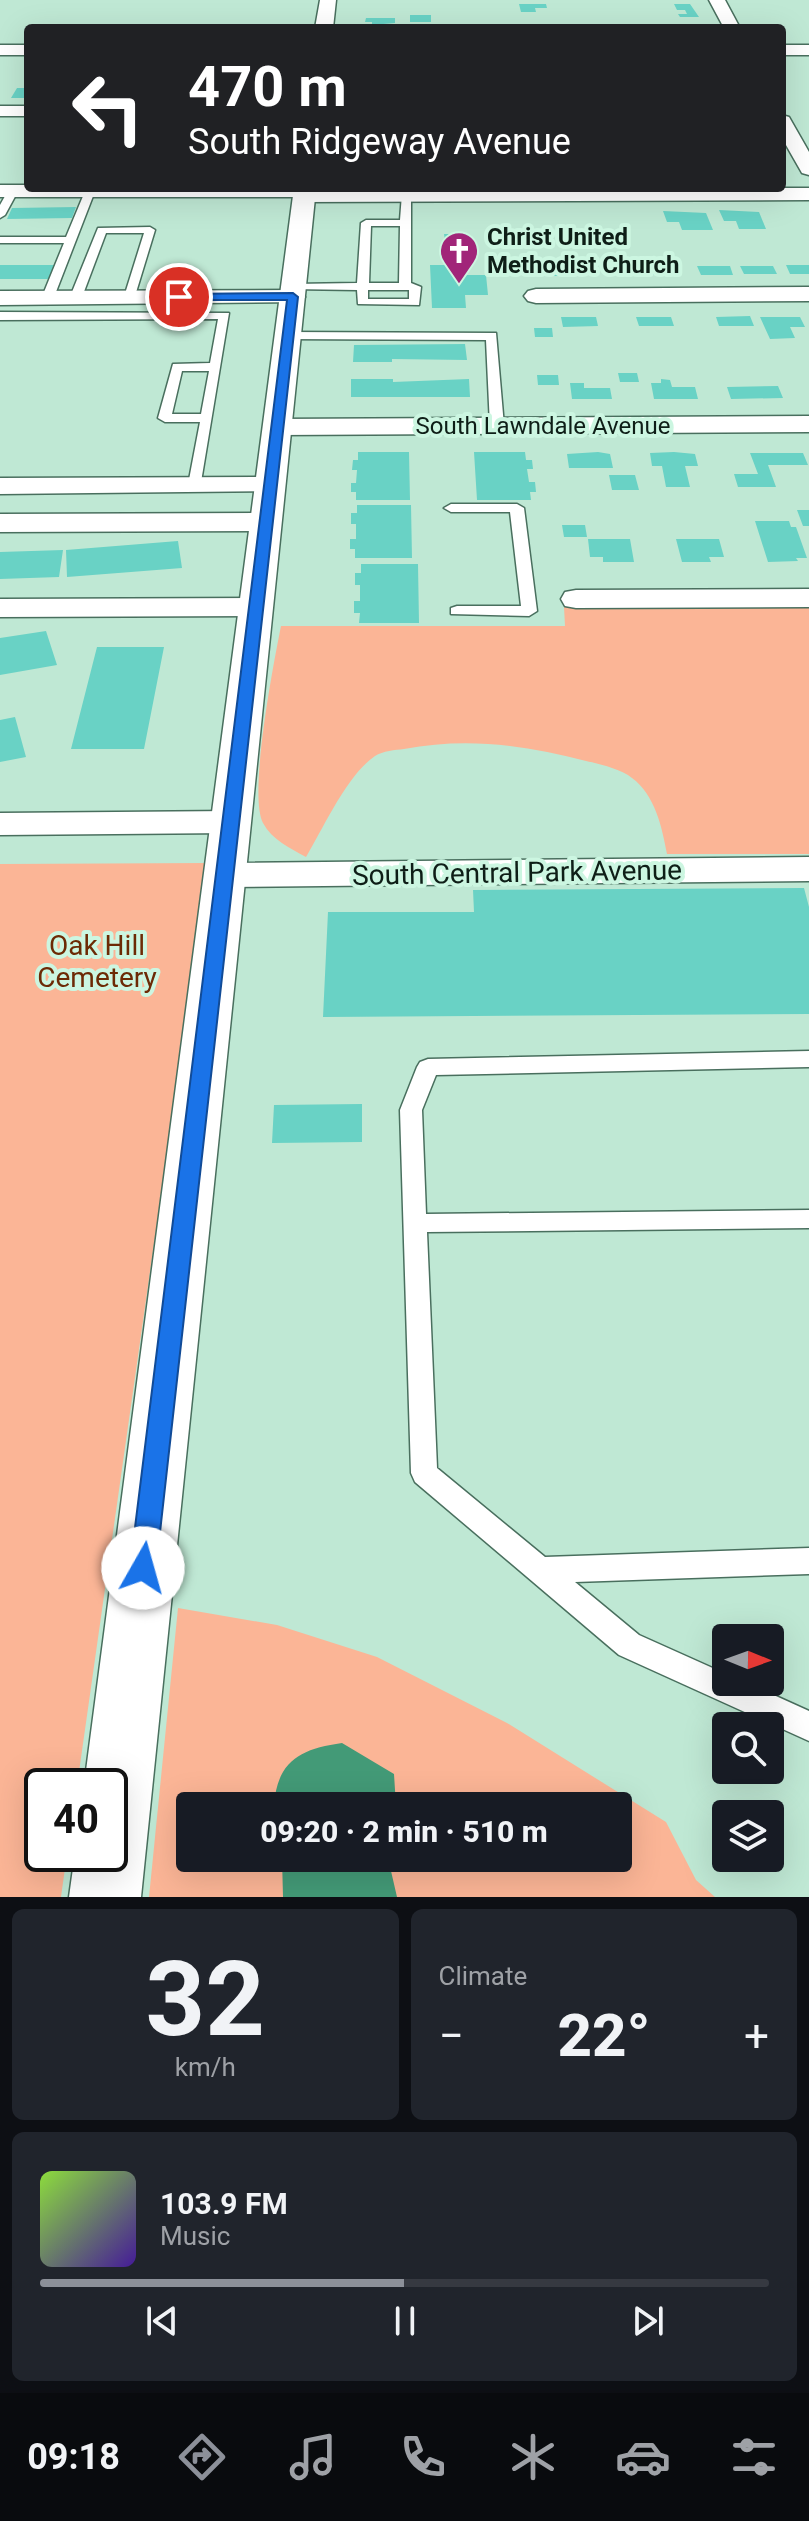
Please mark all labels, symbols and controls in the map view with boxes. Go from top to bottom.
text: 470 m [188,54,347,120]
icon: left [56,56,160,160]
text: South Ridgeway Avenue [188,121,571,163]
place label: Christ United Methodist Church [487,223,679,279]
church icon: Christ United Methodist Church [438,230,480,285]
pin [145,263,213,331]
icon: arrive [157,275,201,319]
street label: South Lawndale Avenue [415,412,671,440]
street label: South Central Park Avenue [352,853,682,892]
park label: Oak Hill Cemetery [37,929,157,994]
position arrow [101,1526,185,1610]
north arrow [712,1624,784,1696]
map controls [712,1624,784,1872]
button: search [712,1712,784,1784]
speed limit sign: 40 [24,1768,128,1872]
button: layers [712,1800,784,1872]
text: 09:20 · 2 min · 510 m [260,1814,548,1849]
text: 32 [146,1939,265,2060]
text: Climate [439,1961,527,1991]
text: 22° [557,2000,650,2071]
text: − [439,2010,464,2062]
text: + [744,2010,769,2062]
text: km/h [175,2052,236,2082]
text: 103.9 FM [160,2186,288,2221]
text: Music [160,2221,230,2251]
icon: previous [140,2299,184,2343]
icon: pause [383,2299,427,2343]
icon: next [626,2299,670,2343]
icon: directions [174,2429,230,2485]
icon: music [285,2429,341,2485]
icon: phone [395,2429,451,2485]
icon: climate [505,2429,561,2485]
icon: car [615,2429,671,2485]
icon: filters [726,2429,782,2485]
text: 09:18 [27,2436,120,2478]

